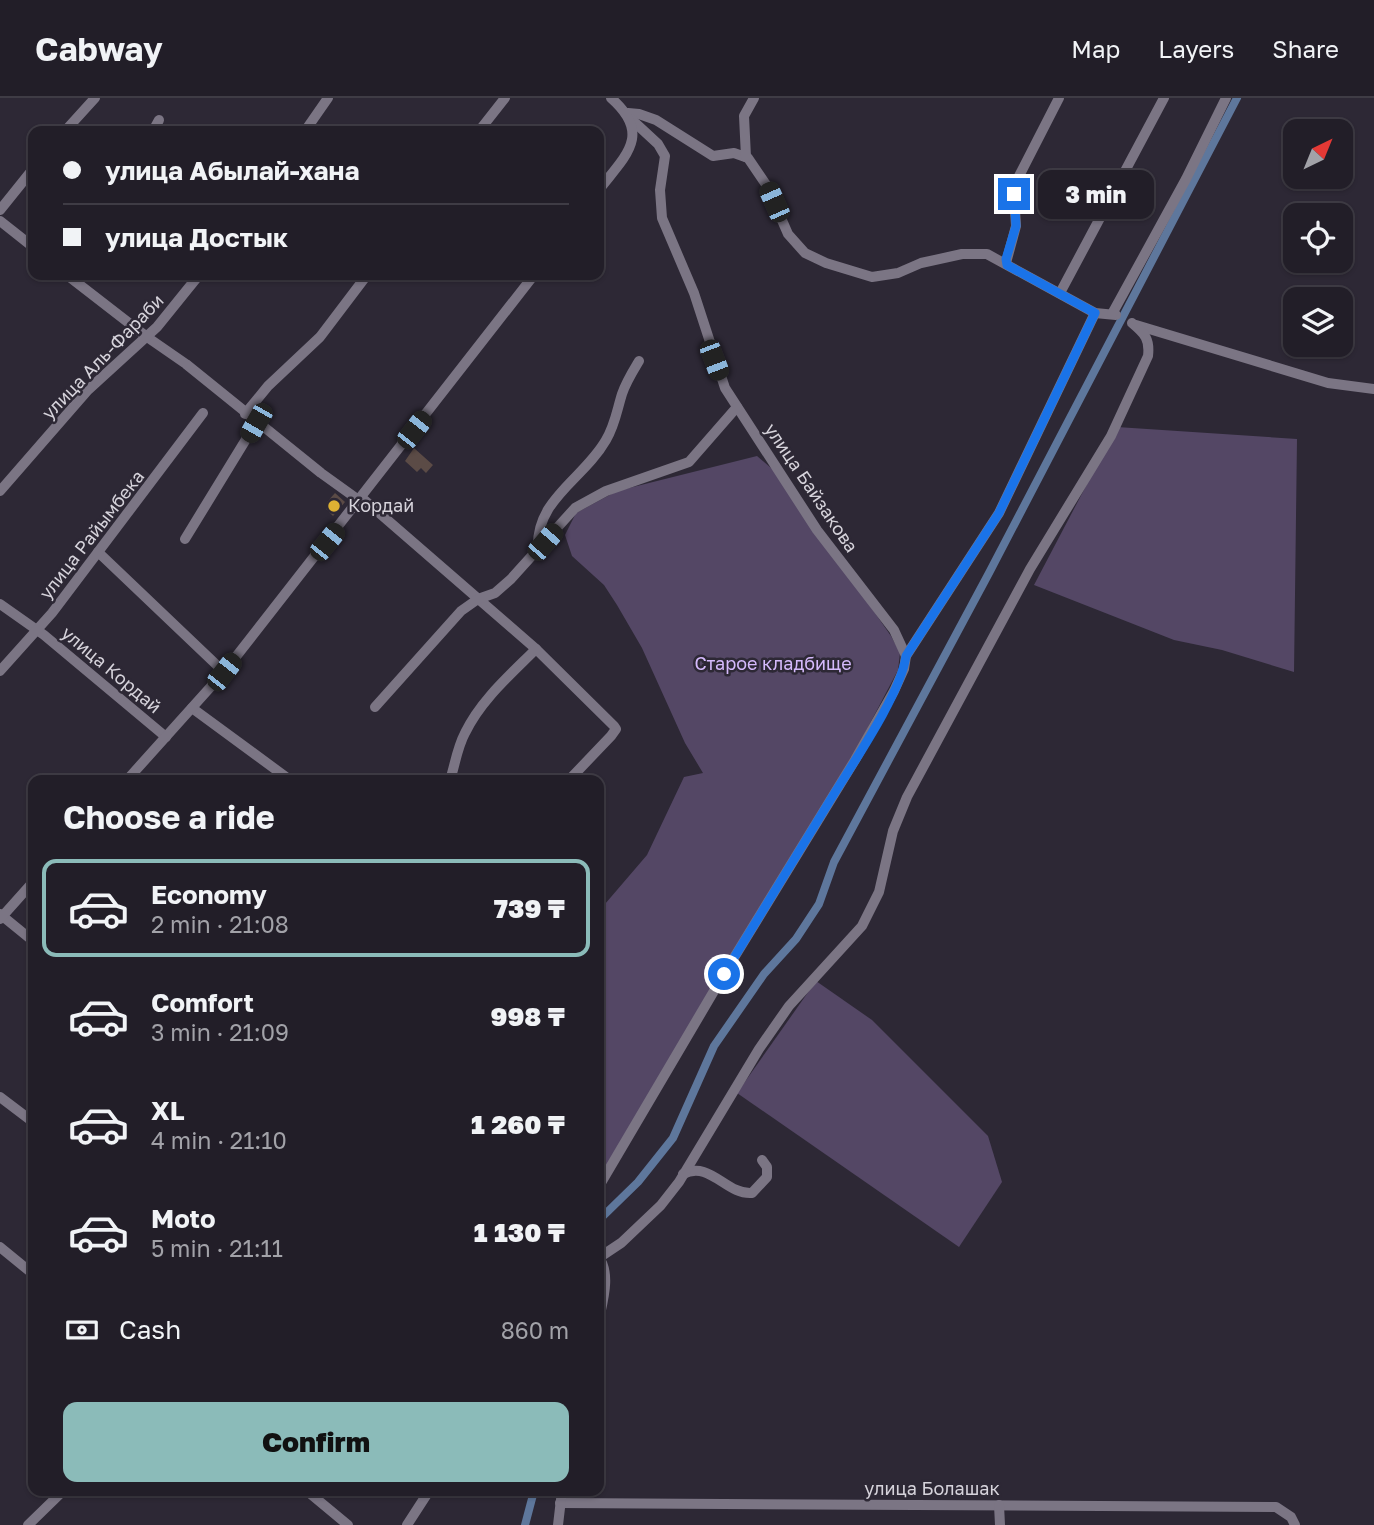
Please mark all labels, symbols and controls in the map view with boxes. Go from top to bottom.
text: Cabway [35,29,163,68]
text: Map [1071,34,1120,63]
text: Layers [1158,34,1234,63]
text: Share [1272,34,1339,63]
north arrow [1283,119,1353,189]
map controls [1283,119,1353,357]
text: улица Абылай-хана [105,155,360,186]
callout: 3 min [1038,170,1154,218]
route end [998,178,1030,210]
car [756,179,793,225]
text: 3 min [1066,180,1126,208]
button: locate [1283,203,1353,273]
text: улица Достык [105,222,288,253]
button: layers [1283,287,1353,357]
street label: улица Аль-Фараби [37,289,168,423]
car [697,337,732,383]
car [237,400,276,446]
car [393,407,436,453]
street label: улица Байзакова [760,419,863,556]
street label: улица Райымбека [34,465,148,603]
place label: Кордай [348,494,414,516]
marker: Кордай [326,498,342,514]
car [306,519,349,565]
car [524,519,567,565]
street label: улица Кордай [57,621,166,717]
car [203,649,246,695]
park label: Старое кладбище [694,652,852,674]
text: Choose a ride [63,798,275,836]
icon: car [67,877,130,940]
text: Economy [151,879,267,910]
text: 739 ₸ [494,893,565,924]
text: 2 min · 21:08 [151,910,289,938]
route start [708,958,740,990]
icon: car [67,985,130,1048]
text: Comfort [151,987,254,1018]
text: 998 ₸ [491,1001,565,1032]
text: 3 min · 21:09 [151,1018,289,1046]
icon: car [67,1093,130,1156]
text: XL [151,1095,185,1126]
text: 1 260 ₸ [471,1109,565,1140]
text: 4 min · 21:10 [151,1126,287,1154]
icon: car [67,1201,130,1264]
text: Moto [151,1203,216,1234]
text: 1 130 ₸ [474,1217,565,1248]
text: 5 min · 21:11 [151,1234,283,1262]
icon: cash [63,1311,101,1349]
text: Cash [119,1314,181,1345]
text: 860 m [501,1316,569,1344]
button: Confirm [63,1402,569,1482]
street label: улица Болашак [864,1477,1000,1499]

